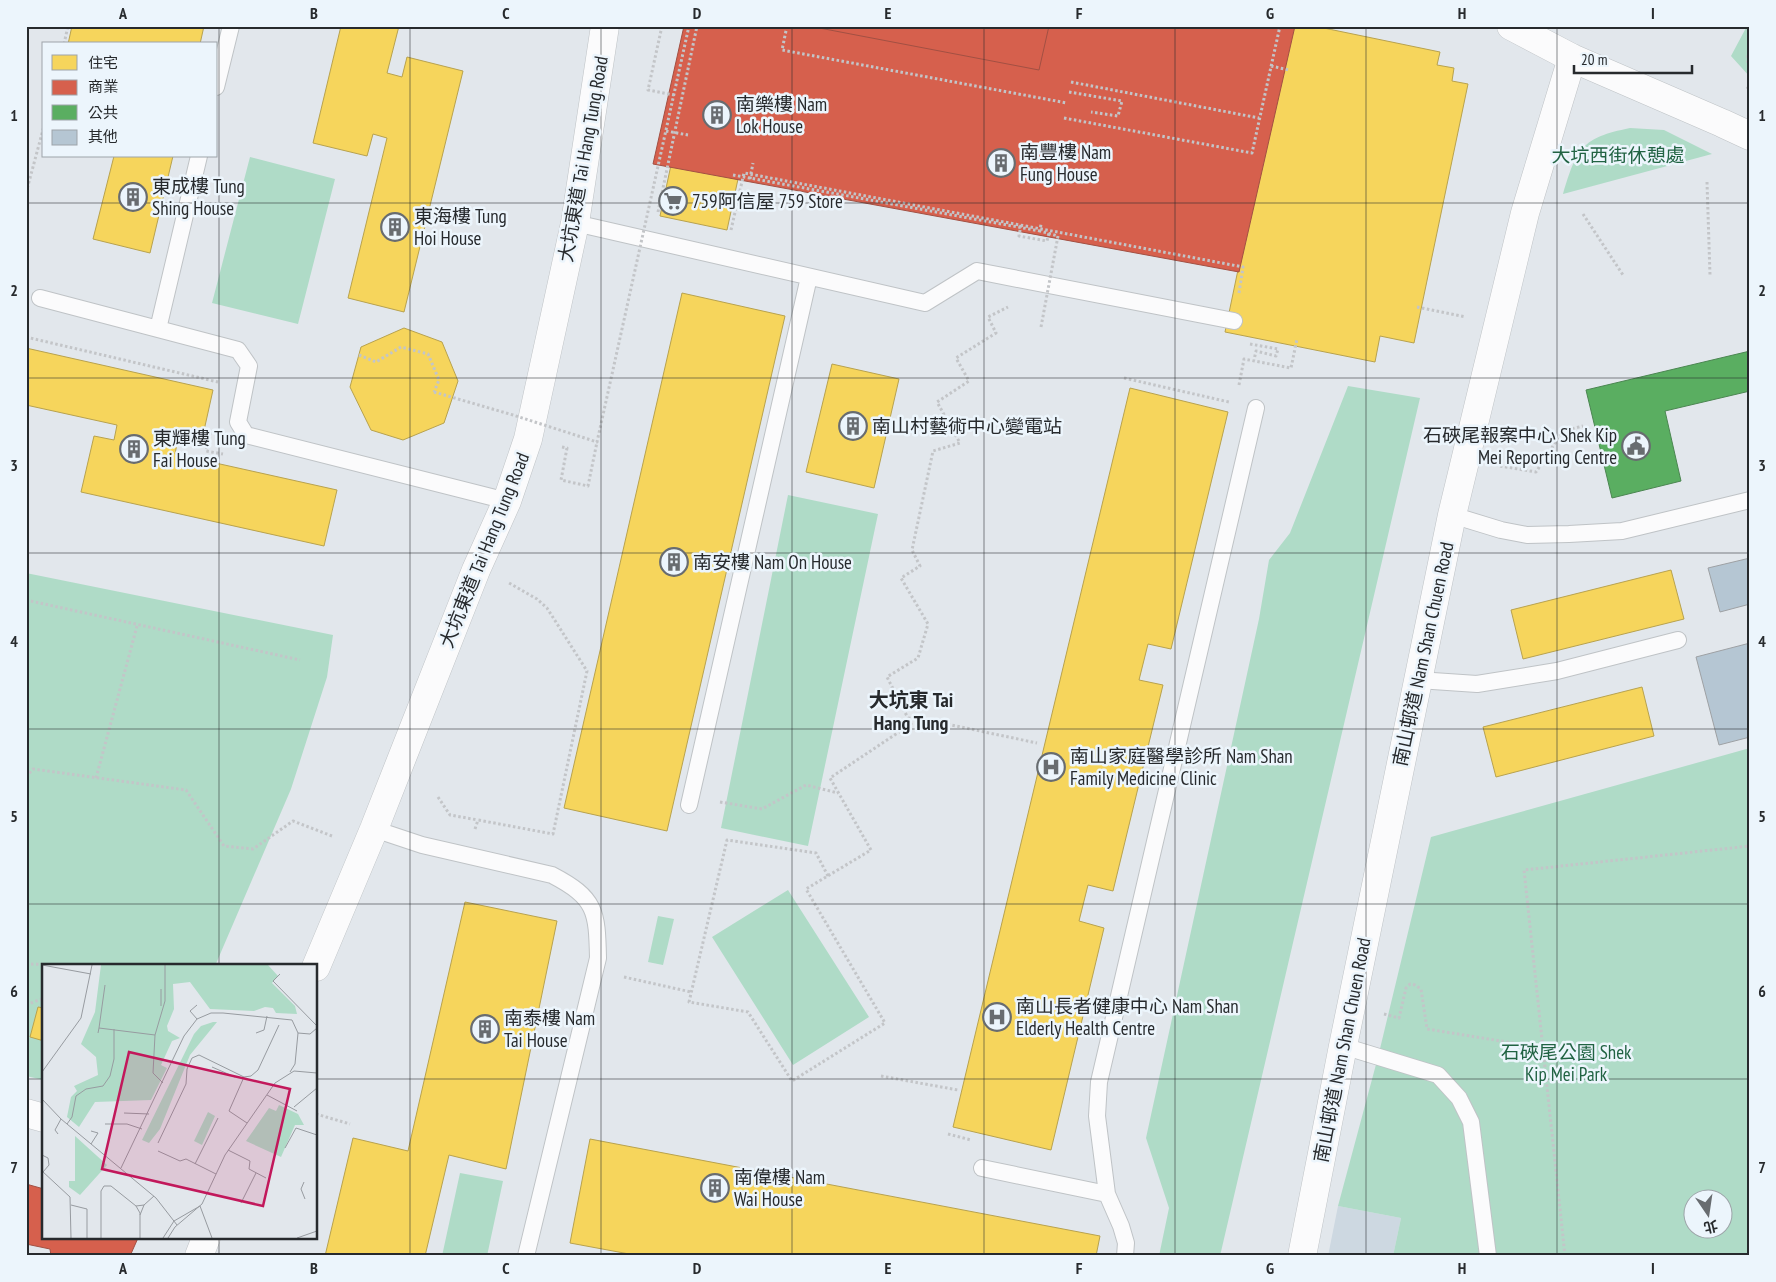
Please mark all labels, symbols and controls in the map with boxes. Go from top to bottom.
text: A [118,3,128,23]
text: B [310,3,318,23]
text: C [502,3,510,23]
text: D [693,3,702,23]
text: E [885,3,892,23]
text: F [1076,3,1083,23]
text: G [1266,3,1274,23]
text: H [1458,3,1466,23]
text: I [1651,3,1655,23]
legend [42,42,218,158]
scale bar [1574,42,1691,74]
text: 20 m [1581,50,1607,69]
text: 住宅 [88,53,118,72]
street label: 大坑東道 Tai Hang Tung Road [553,54,613,264]
text: 商業 [88,77,118,96]
place label: 南樂樓 Nam Lok House [736,92,827,138]
building icon: 南樂樓 Nam Lok House [702,100,732,130]
text: 公共 [88,103,118,122]
text: 1 [10,105,18,125]
text: 1 [1758,105,1766,125]
text: 其他 [88,127,118,146]
place label: 南豐樓 Nam Fung House [1020,140,1111,186]
park label: 大坑西街休憩處 [1551,143,1685,167]
building icon: 南豐樓 Nam Fung House [986,148,1016,178]
place label: 東成樓 Tung Shing House [152,174,245,220]
building icon: 東成樓 Tung Shing House [118,182,148,212]
supermarket icon: 759阿信屋 759 Store [658,186,688,216]
place label: 759阿信屋 759 Store [692,189,843,213]
place label: 東海樓 Tung Hoi House [414,204,507,250]
building icon: 東海樓 Tung Hoi House [380,212,410,242]
text: 2 [10,280,18,300]
text: 2 [1758,280,1766,300]
building icon: 南山村藝術中心變電站 [838,411,868,441]
place label: 南山村藝術中心變電站 [872,414,1062,438]
place label: 石硤尾報案中心 Shek Kip Mei Reporting Centre [1423,423,1617,469]
place label: 東輝樓 Tung Fai House [153,426,246,472]
public building icon: 石硤尾報案中心 Shek Kip Mei Reporting Centre [1621,431,1651,461]
building icon: 東輝樓 Tung Fai House [119,434,149,464]
street label: 大坑東道 Tai Hang Tung Road [434,449,534,651]
text: 3 [10,455,18,475]
text: 3 [1758,455,1766,475]
street label: 南山邨道 Nam Shan Chuen Road [1387,540,1459,768]
building icon: 南安樓 Nam On House [659,547,689,577]
place label: 南安樓 Nam On House [693,550,852,574]
text: 4 [10,631,18,651]
text: 4 [1758,631,1766,651]
district label: 大坑東 Tai Hang Tung [869,687,953,736]
place label: 南山家庭醫學診所 Nam Shan Family Medicine Clinic [1070,744,1293,790]
hospital icon: 南山家庭醫學診所 Nam Shan Family Medicine Clinic [1036,752,1066,782]
text: 5 [10,806,18,826]
text: 5 [1758,806,1766,826]
street label: 南山邨道 Nam Shan Chuen Road [1308,935,1376,1165]
inset map [42,964,318,1240]
text: 6 [10,981,18,1001]
text: 6 [1758,981,1766,1001]
place label: 南山長者健康中心 Nam Shan Elderly Health Centre [1016,994,1239,1040]
hospital icon: 南山長者健康中心 Nam Shan Elderly Health Centre [982,1002,1012,1032]
place label: 南泰樓 Nam Tai House [504,1006,595,1052]
building icon: 南泰樓 Nam Tai House [470,1014,500,1044]
park label: 石硤尾公園 Shek Kip Mei Park [1501,1040,1632,1086]
text: 7 [10,1157,18,1177]
text: 7 [1758,1157,1766,1177]
place label: 南偉樓 Nam Wai House [734,1165,825,1211]
building icon: 南偉樓 Nam Wai House [700,1173,730,1203]
north arrow [1684,1190,1734,1240]
text: 北 [1702,1216,1720,1237]
text: A [118,1258,128,1278]
text: B [310,1258,318,1278]
text: C [502,1258,510,1278]
text: D [693,1258,702,1278]
text: E [885,1258,892,1278]
text: F [1076,1258,1083,1278]
text: G [1266,1258,1274,1278]
text: H [1458,1258,1466,1278]
text: I [1651,1258,1655,1278]

